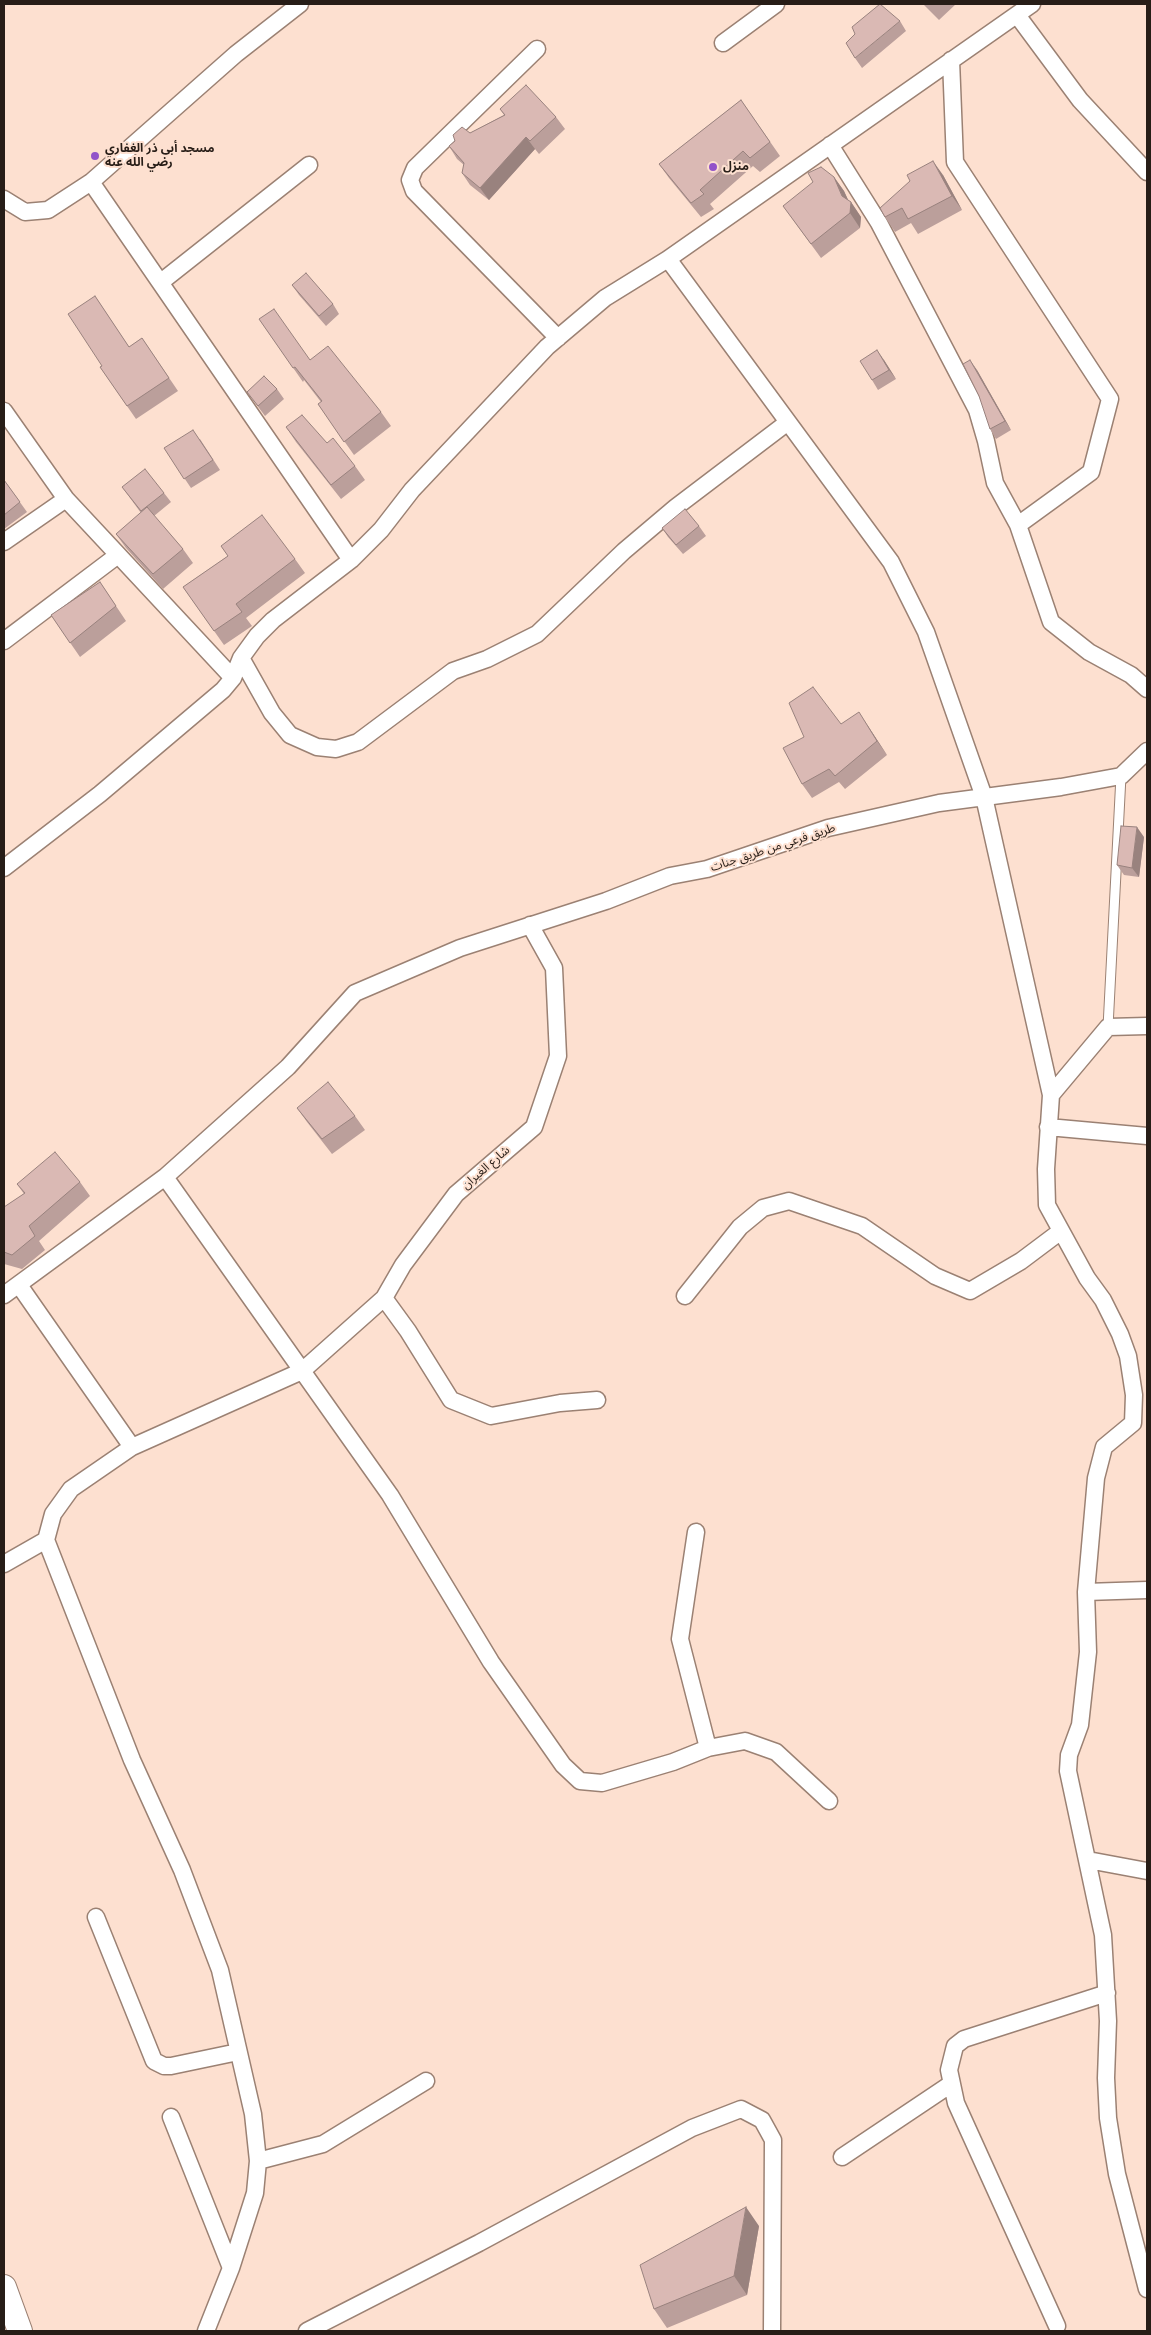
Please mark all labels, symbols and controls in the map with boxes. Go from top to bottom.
place label: مسجد أبي ذر الغفاري رضي الله عنه [105,142,214,170]
marker: مسجد أبي ذر الغفاري رضي الله عنه [89,150,101,162]
place label: منزل [723,160,749,174]
marker: منزل [707,161,719,173]
street label: طريق فرعي من طريق جنات [709,821,837,875]
street label: شارع الغيران [459,1143,513,1193]

